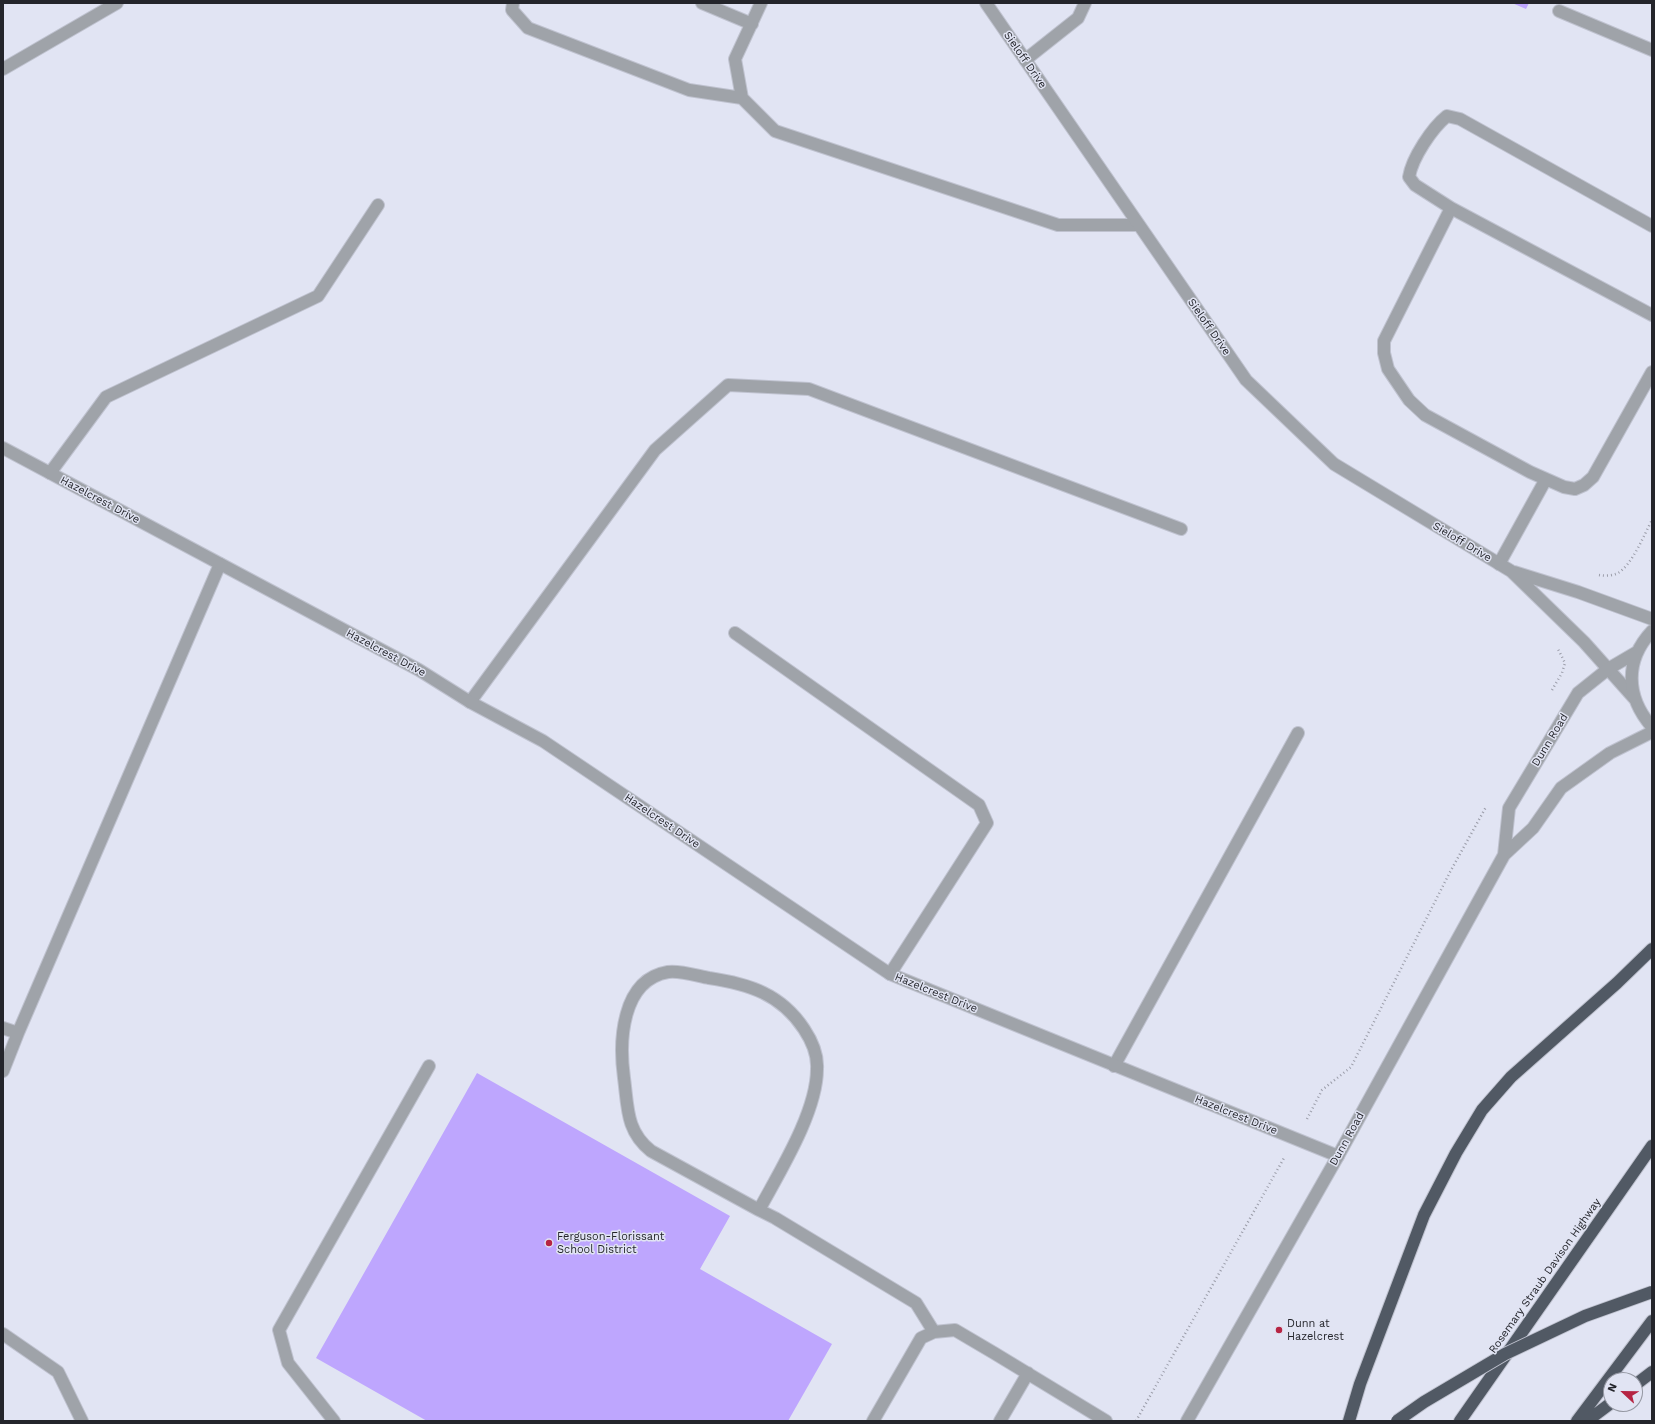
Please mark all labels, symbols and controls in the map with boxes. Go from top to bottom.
street label: Sieloff Drive [1001,29,1049,91]
street label: Sieloff Drive [1185,296,1233,358]
street label: Hazelcrest Drive [58,474,142,526]
street label: Sieloff Drive [1430,519,1494,565]
street label: Hazelcrest Drive [344,627,428,679]
street label: Dunn Road [1529,711,1571,769]
street label: Hazelcrest Drive [622,791,702,851]
street label: Hazelcrest Drive [893,970,979,1016]
street label: Hazelcrest Drive [1193,1092,1279,1138]
street label: Dunn Road [1327,1110,1367,1168]
street label: Rosemary Straub Davison Highway [1486,1196,1604,1356]
place label: Ferguson-Florissant School District [557,1230,664,1256]
marker: Ferguson-Florissant School District [544,1238,554,1248]
place label: Dunn at Hazelcrest [1287,1317,1344,1343]
marker: Dunn at Hazelcrest [1274,1325,1284,1335]
north arrow [1603,1372,1643,1412]
text: N [1605,1381,1620,1394]

